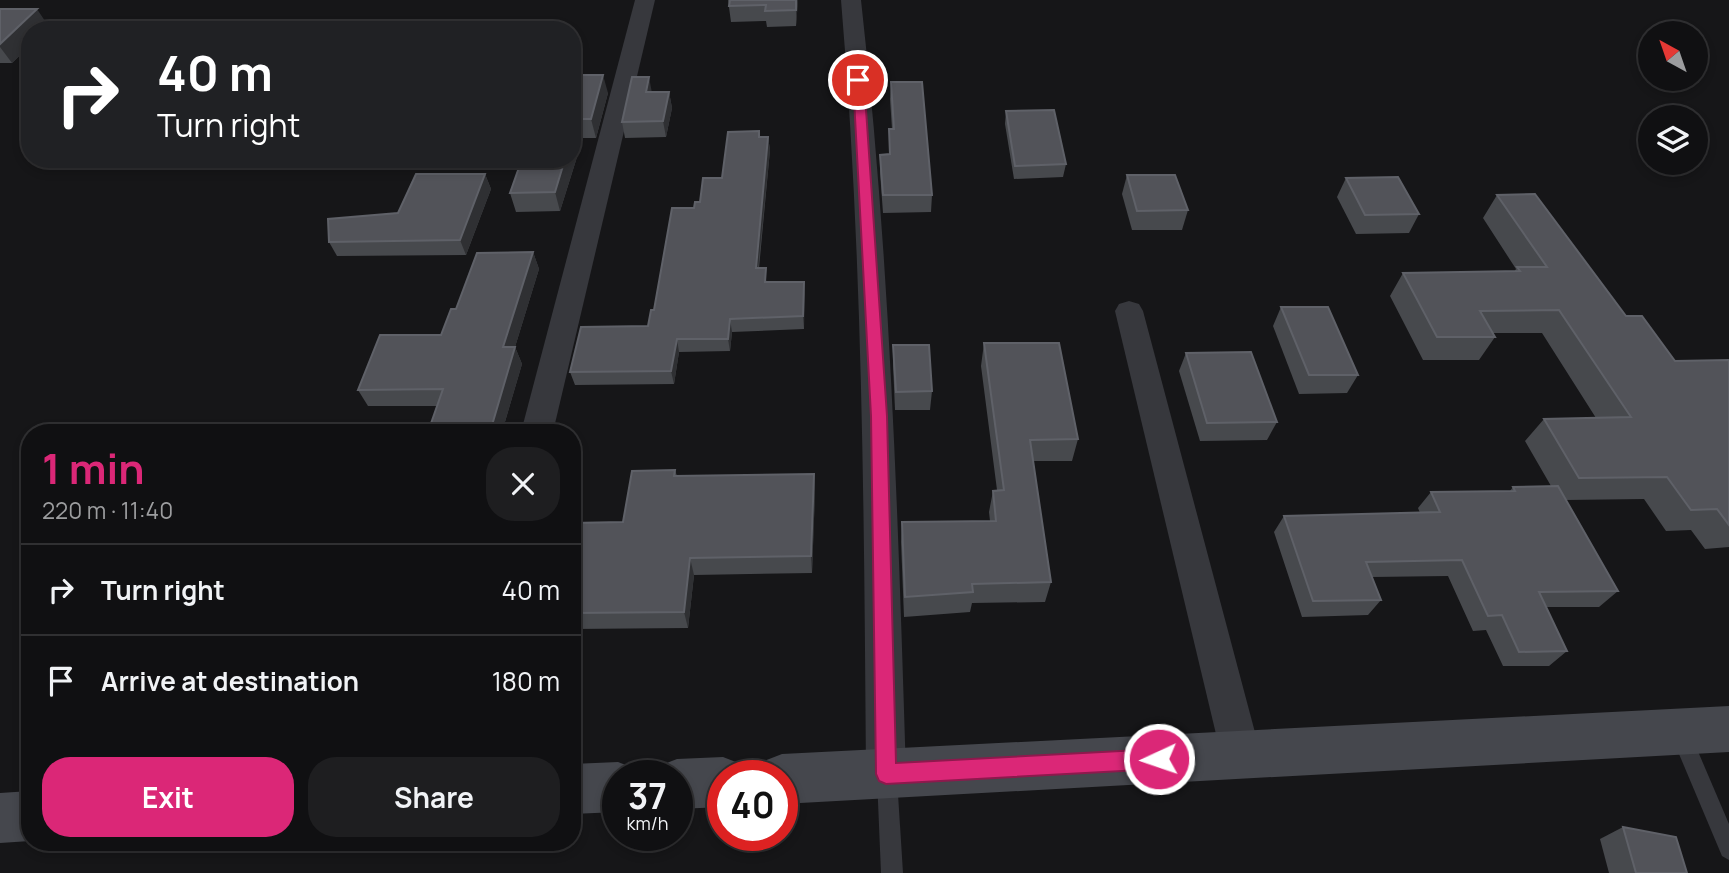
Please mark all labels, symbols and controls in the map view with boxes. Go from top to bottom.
north arrow [1638,21,1708,91]
map controls [1638,21,1708,175]
text: 40 m [157,39,273,106]
icon: right [42,49,133,140]
pin [828,50,888,110]
icon: arrive [839,61,877,99]
text: Turn right [157,103,300,147]
button: layers [1638,105,1708,175]
text: 1 min [42,439,145,497]
button: close [486,447,560,521]
text: 220 m · 11:40 [42,494,173,526]
icon: right [42,571,80,609]
text: Turn right [101,572,225,608]
text: 40 m [502,572,560,608]
icon: arrive [42,662,80,700]
text: Arrive at destination [101,663,359,699]
text: 180 m [492,663,560,699]
position arrow [1122,722,1196,796]
button: Exit [42,757,294,837]
button: Share [308,757,560,837]
speed limit sign: 40 [707,760,798,851]
text: 37 [628,772,667,820]
text: km/h [627,811,668,835]

